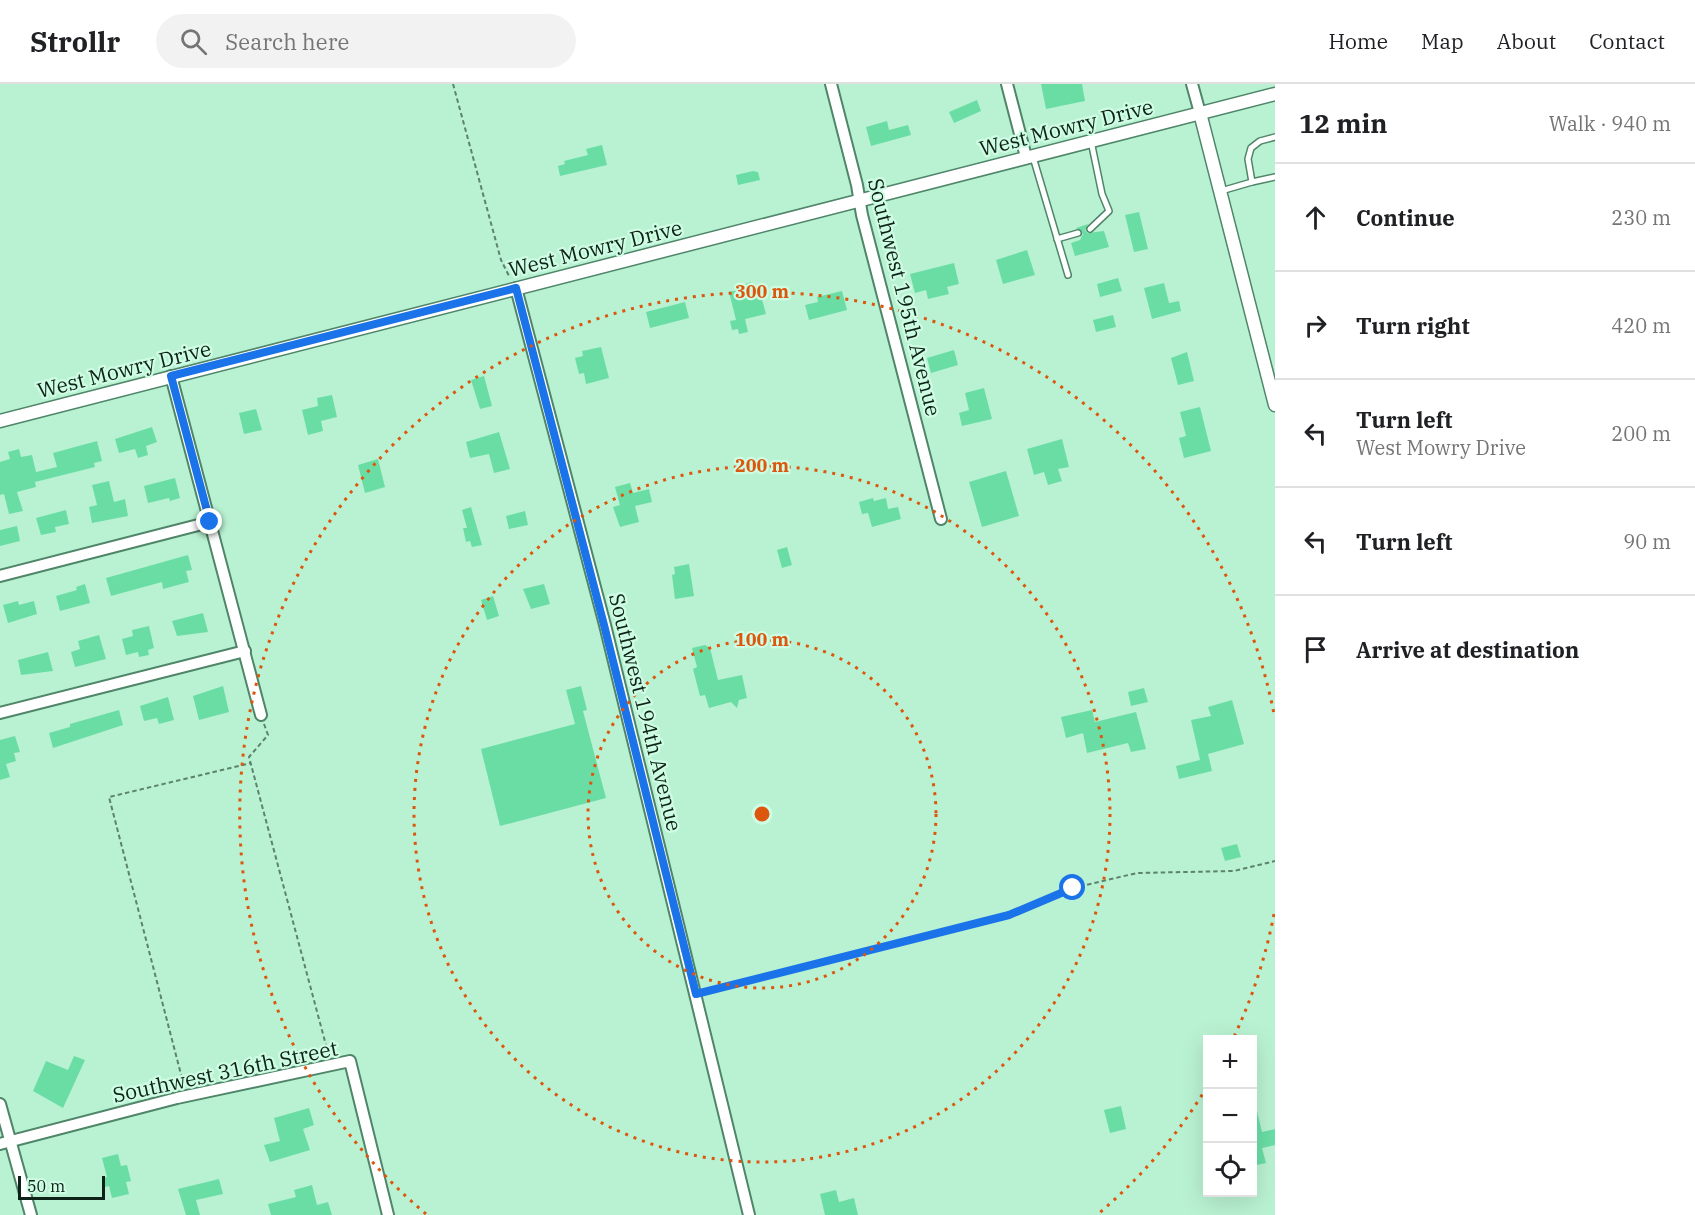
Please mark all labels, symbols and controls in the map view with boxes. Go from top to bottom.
search box [156,14,576,68]
text: Strollr [30,23,120,60]
icon: search [177,25,210,58]
text: Search here [225,27,349,56]
text: Home [1328,27,1388,55]
text: Map [1421,27,1464,55]
text: About [1497,27,1556,55]
text: Contact [1589,27,1665,55]
street label: West Mowry Drive [976,92,1156,162]
text: 12 min [1299,106,1387,140]
text: Walk · 940 m [1549,110,1671,137]
street label: Southwest 195th Avenue [862,175,948,419]
icon: ahead [1299,201,1332,234]
text: Continue [1356,203,1455,232]
text: 230 m [1611,204,1671,231]
street label: West Mowry Drive [505,213,685,283]
text: 300 m [735,280,790,303]
icon: right [1299,309,1332,342]
text: Turn right [1356,311,1470,340]
text: 420 m [1611,312,1671,339]
street label: West Mowry Drive [34,334,214,404]
text: Turn left [1356,405,1452,434]
icon: left [1299,417,1332,450]
text: 200 m [1611,420,1671,447]
text: West Mowry Drive [1356,434,1526,461]
text: 200 m [735,454,790,477]
route end [196,508,222,534]
icon: left [1299,525,1332,558]
text: Turn left [1356,527,1452,556]
text: 90 m [1623,528,1671,555]
street label: Southwest 194th Avenue [603,590,689,834]
text: 100 m [735,628,790,651]
icon: arrive [1299,633,1332,666]
text: Arrive at destination [1356,635,1579,664]
centre of rings [752,804,772,824]
route start [1059,874,1085,900]
street label: Southwest 316th Street [110,1033,340,1109]
map controls [1203,1035,1257,1197]
button: + [1203,1035,1257,1089]
button: − [1203,1089,1257,1143]
button: locate [1203,1143,1257,1197]
scale bar [18,1173,105,1200]
text: 50 m [27,1176,65,1196]

